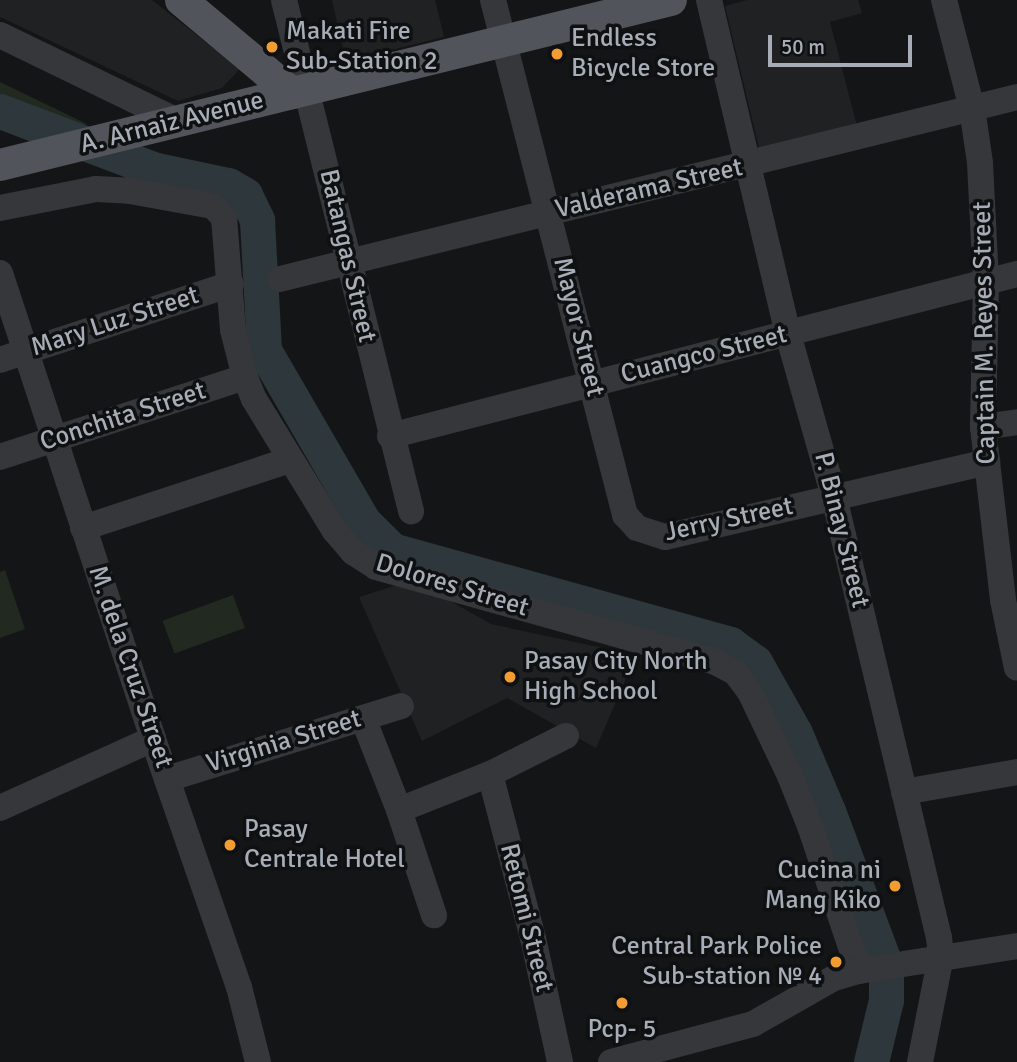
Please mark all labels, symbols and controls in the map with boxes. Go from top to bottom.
place label: Makati Fire Sub-Station 2 [286,16,438,78]
scale bar [772,21,916,65]
place label: Endless Bicycle Store [571,23,715,84]
text: 50 m [781,34,825,60]
marker: Makati Fire Sub-Station 2 [264,39,280,55]
marker: Endless Bicycle Store [549,46,565,62]
street label: A. Arnaiz Avenue [77,85,267,161]
street label: Valderama Street [552,152,746,226]
street label: Batangas Street [312,166,382,346]
street label: Captain M. Reyes Street [967,201,1003,465]
street label: Mayor Street [546,254,610,400]
street label: Mary Luz Street [27,280,203,364]
street label: Cuangco Street [618,319,790,391]
street label: Conchita Street [36,376,210,458]
street label: P. Binay Street [807,449,875,611]
street label: Jerry Street [662,491,796,549]
street label: Dolores Street [372,548,532,624]
street label: M. dela Cruz Street [81,562,179,772]
place label: Pasay City North High School [524,646,708,708]
marker: Pasay City North High School [502,669,518,685]
street label: Virginia Street [203,704,365,780]
place label: Pasay Centrale Hotel [244,814,405,876]
marker: Pasay Centrale Hotel [222,837,238,853]
street label: Retomi Street [492,841,560,995]
place label: Cucina ni Mang Kiko [765,855,881,917]
marker: Cucina ni Mang Kiko [887,878,903,894]
place label: Central Park Police Sub-station № 4 [611,931,822,992]
marker: Central Park Police Sub-station № 4 [828,954,844,970]
marker: Pcp- 5 [614,995,630,1011]
place label: Pcp- 5 [588,1014,656,1046]

